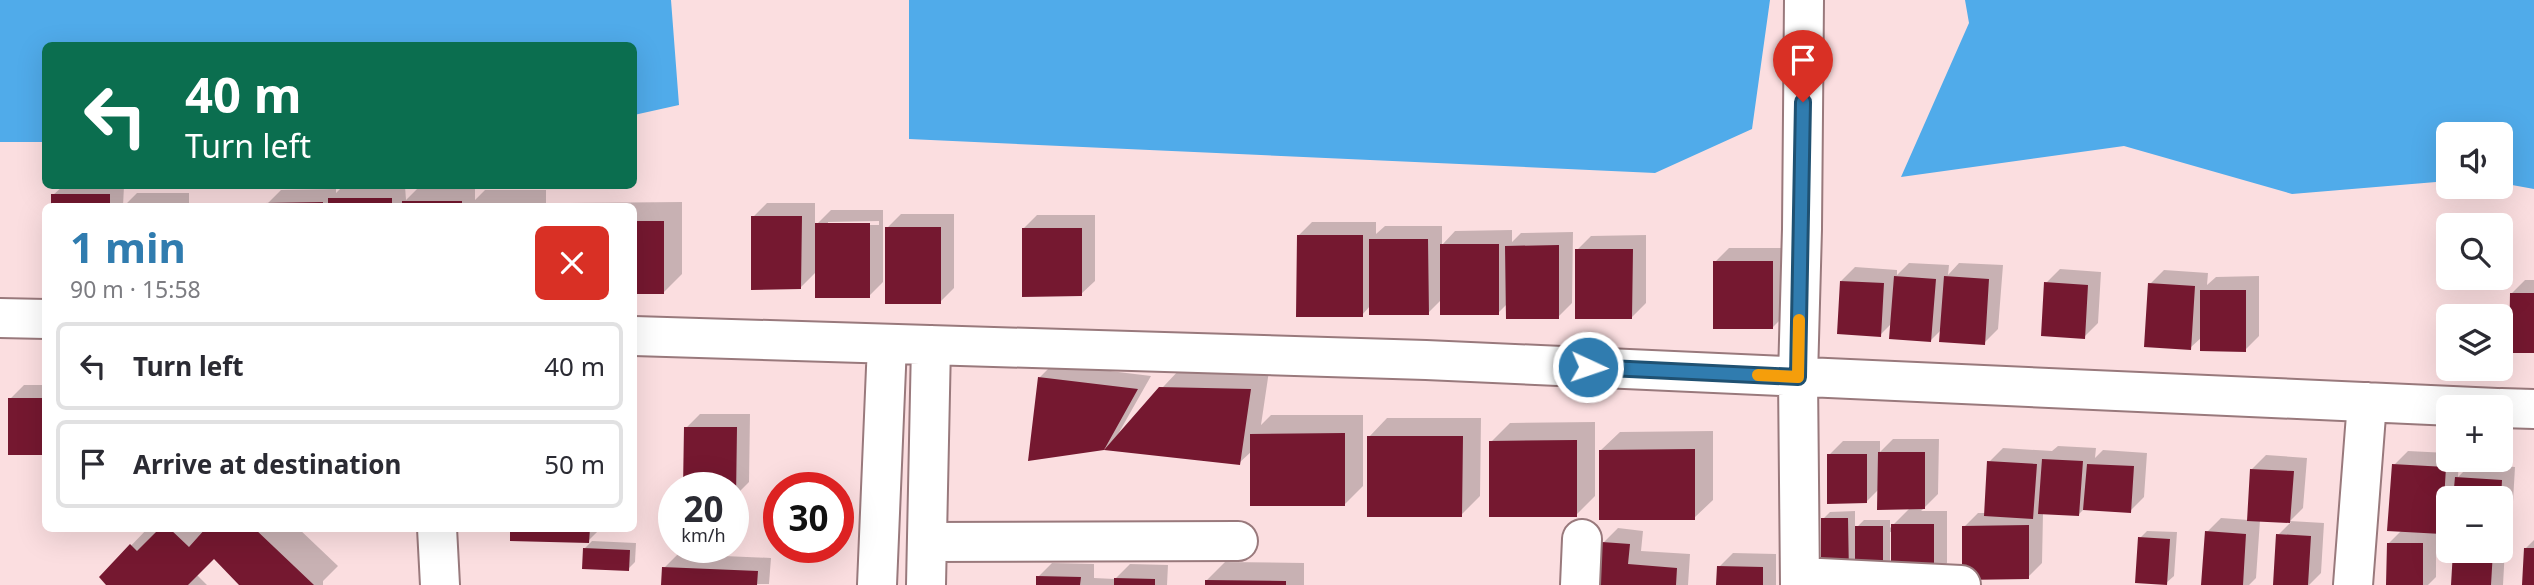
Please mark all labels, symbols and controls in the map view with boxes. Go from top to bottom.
pin [1773,30,1833,102]
icon: arrive [1784,41,1822,79]
text: 40 m [185,61,302,127]
icon: left [70,70,161,161]
map controls [2436,122,2513,563]
button: sound [2436,122,2513,199]
text: Turn left [185,124,311,167]
button: search [2436,213,2513,290]
text: 1 min [70,218,186,275]
button: close [535,226,609,300]
text: 90 m · 15:58 [70,273,201,305]
button: layers [2436,304,2513,381]
position arrow [1551,330,1625,404]
icon: left [74,347,112,385]
text: Turn left [133,348,244,384]
text: 40 m [544,348,605,384]
button: + [2436,395,2513,472]
icon: arrive [74,445,112,483]
text: Arrive at destination [133,446,402,482]
text: 50 m [544,446,605,482]
speed limit sign: 30 [763,472,854,563]
text: 20 [683,485,724,532]
button: − [2436,486,2513,563]
text: km/h [681,523,726,547]

